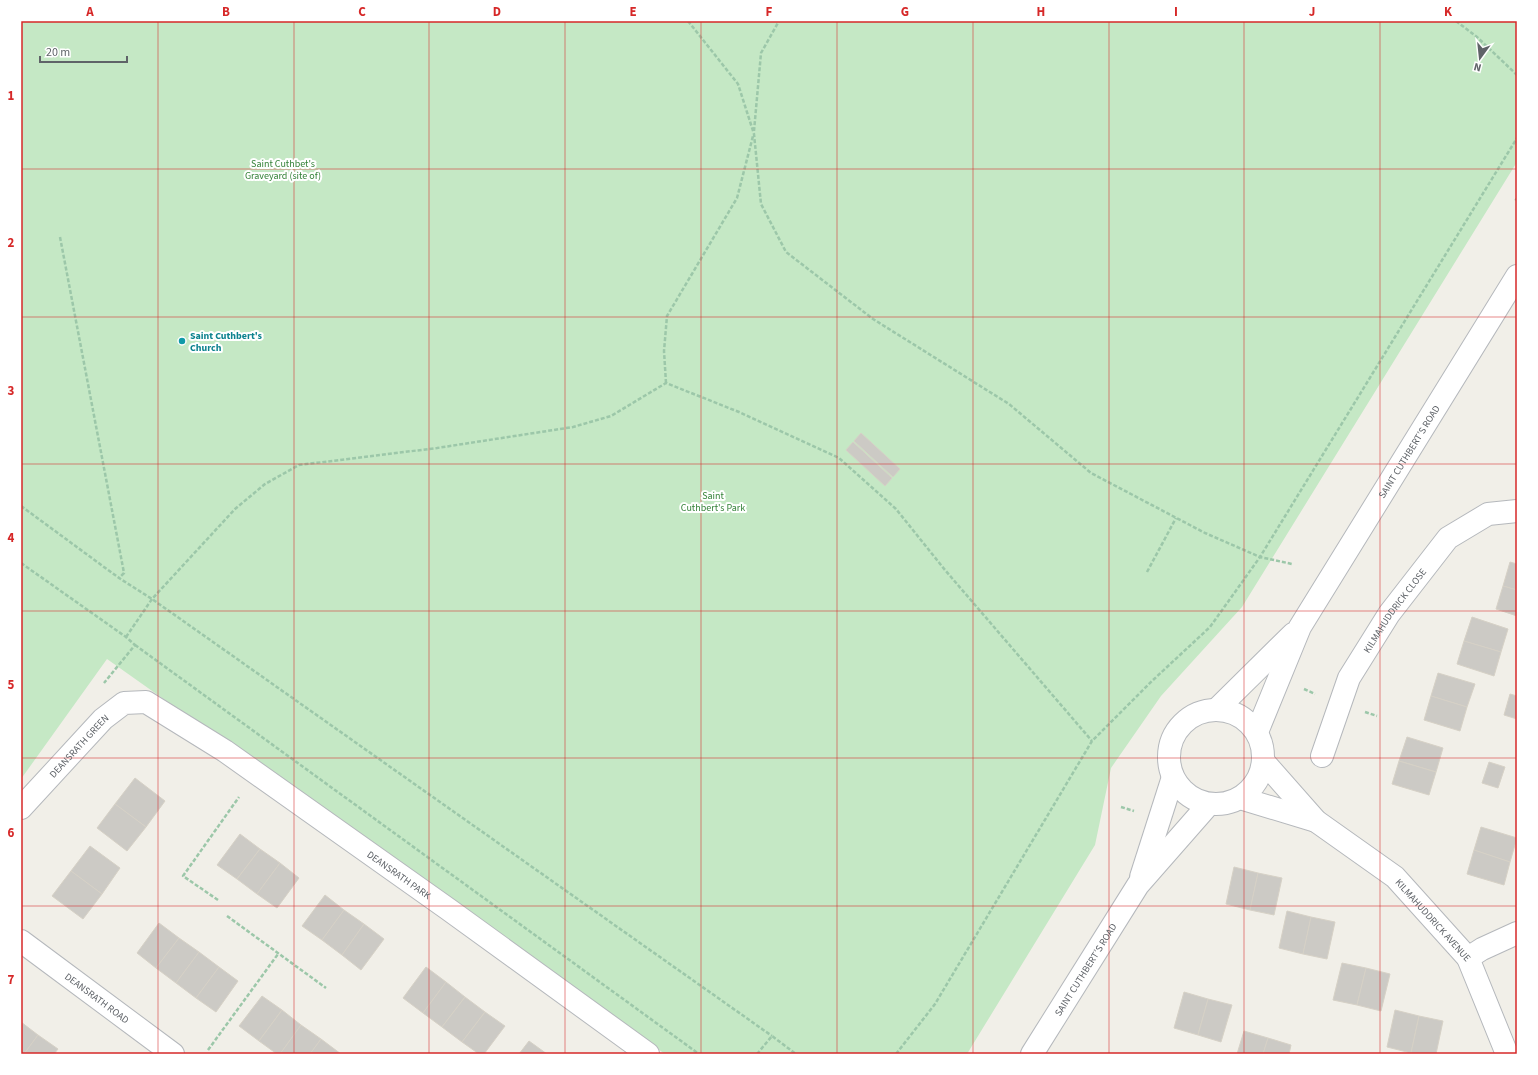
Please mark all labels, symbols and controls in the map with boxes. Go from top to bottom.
text: A [85,3,94,21]
text: B [222,3,230,21]
text: C [358,3,366,21]
text: D [493,3,501,21]
text: E [629,3,637,21]
text: F [766,3,773,21]
text: G [901,3,909,21]
text: H [1037,3,1045,21]
text: I [1174,3,1178,21]
text: J [1309,3,1315,21]
text: K [1444,3,1453,21]
scale bar [40,38,127,64]
north arrow [1460,38,1500,78]
text: 20 m [46,44,70,61]
text: N [1472,59,1483,75]
text: 1 [8,87,15,105]
park label: Saint Cuthbet's Graveyard (site of) [245,157,321,183]
text: 2 [8,234,15,252]
place label: Saint Cuthbert's Church [190,329,263,355]
marker: Saint Cuthbert's Church [177,336,187,346]
text: 3 [8,382,15,400]
street label: SAINT CUTHBERT’S ROAD [1375,403,1444,501]
park label: Saint Cuthbert's Park [681,489,745,515]
text: 4 [8,529,15,547]
street label: KILMAHUDDRICK CLOSE [1360,566,1430,656]
text: 5 [8,676,15,694]
street label: DEANSRATH GREEN [46,711,112,781]
text: 6 [8,824,15,842]
street label: DEANSRATH PARK [364,848,434,903]
street label: KILMAHUDDRICK AVENUE [1392,876,1474,965]
street label: SAINT CUTHBERT’S ROAD [1052,921,1120,1019]
street label: DEANSRATH ROAD [62,970,132,1027]
text: 7 [8,971,15,989]

